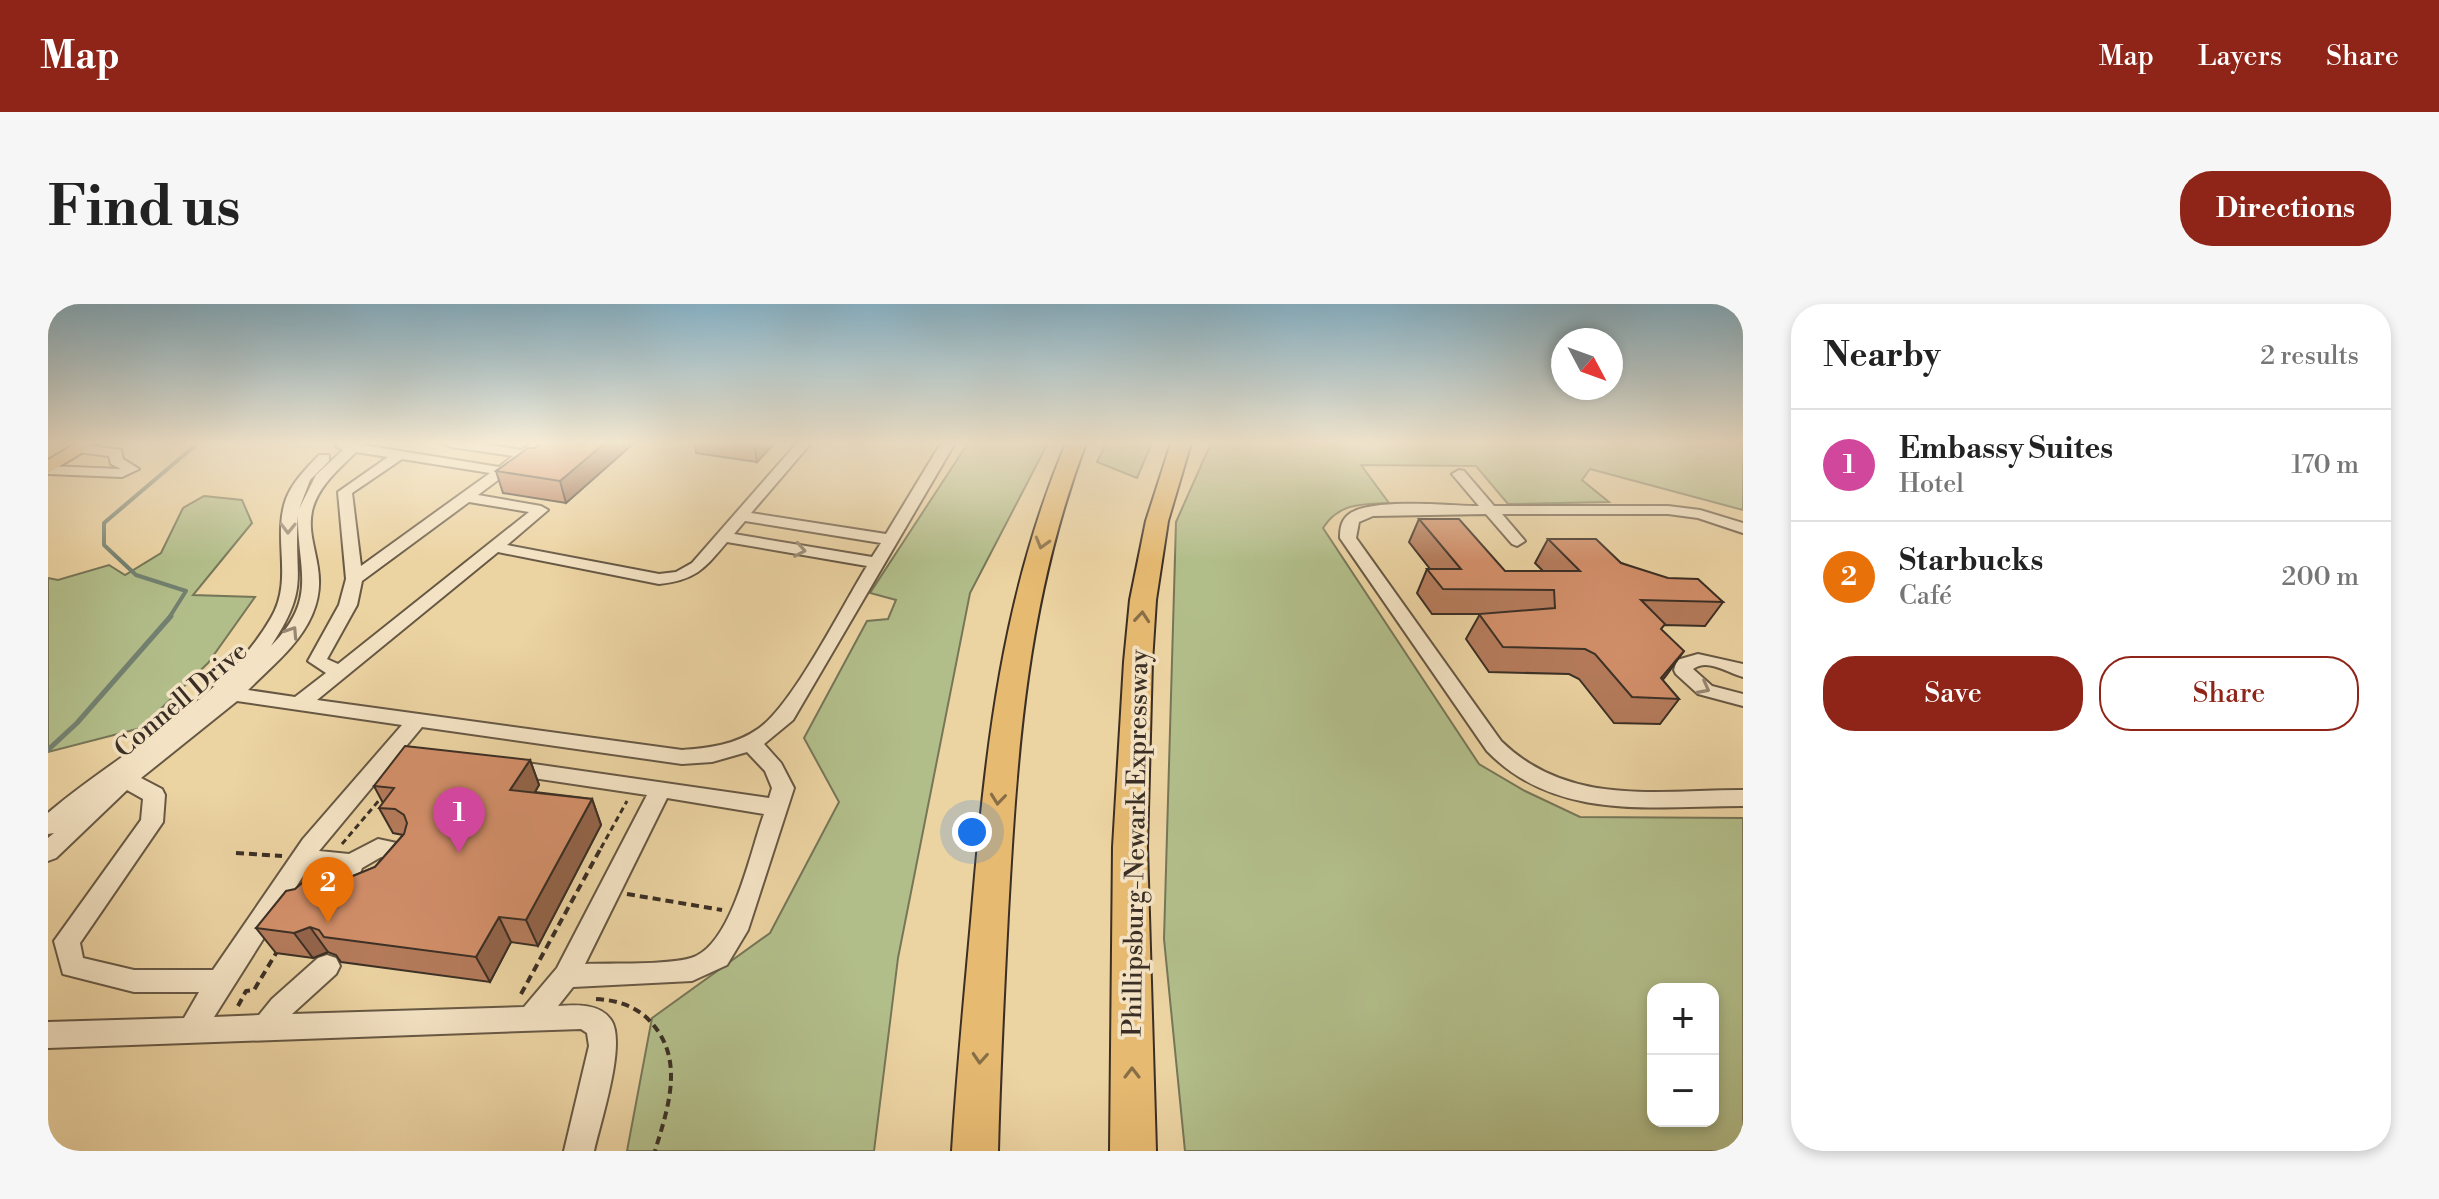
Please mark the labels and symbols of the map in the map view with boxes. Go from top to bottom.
north arrow [1551,328,1623,400]
one-way arrow [280,522,297,535]
one-way arrow [1035,536,1051,550]
one-way arrow [793,540,807,557]
one-way arrow [1133,610,1150,623]
one-way arrow [283,626,298,640]
street label: Connell Drive [108,635,254,765]
street label: Phillipsburg-Newark Expressway [1117,649,1155,1037]
one-way arrow [1695,678,1710,694]
pin: 1 [433,787,485,853]
one-way arrow [989,793,1006,806]
your location [952,812,992,852]
pin: 2 [302,857,354,923]
one-way arrow [972,1052,989,1065]
one-way arrow [1123,1066,1141,1079]

